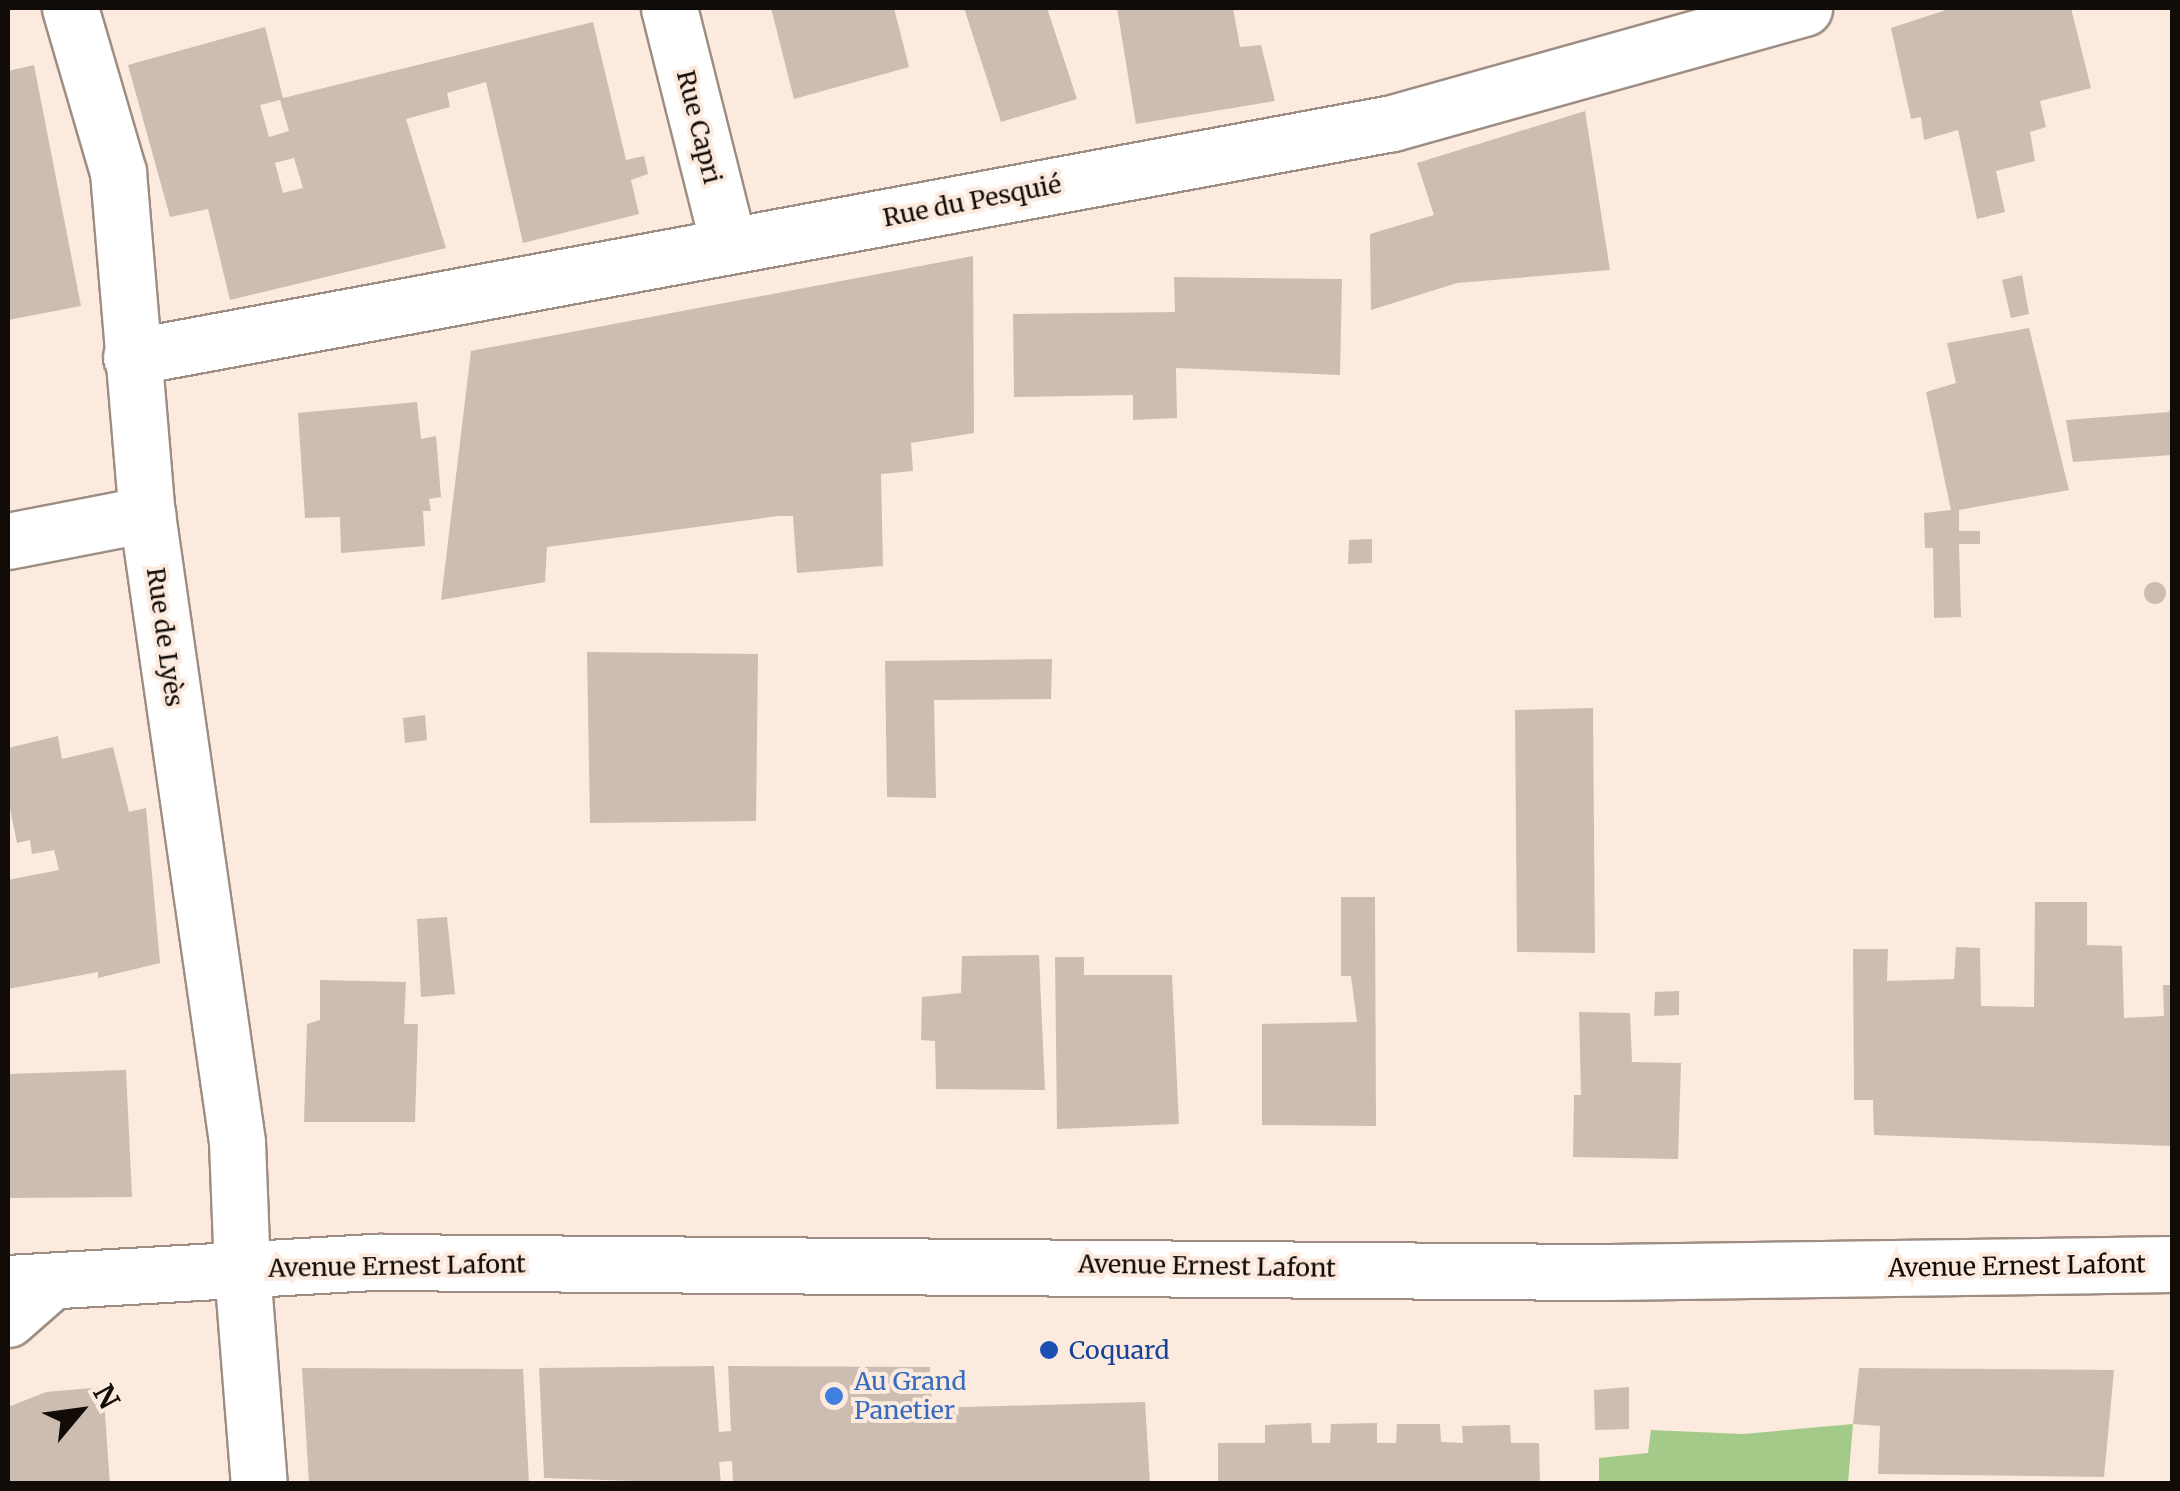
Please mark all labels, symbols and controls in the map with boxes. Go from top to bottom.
street label: Rue Capri [670,67,728,187]
street label: Rue du Pesquié [880,169,1064,233]
street label: Rue de Lyès [140,566,190,708]
street label: Avenue Ernest Lafont [268,1249,526,1283]
street label: Avenue Ernest Lafont [1078,1249,1336,1283]
street label: Avenue Ernest Lafont [1888,1249,2146,1283]
place label: Coquard [1069,1335,1170,1365]
marker: Coquard [1038,1339,1060,1361]
north arrow [30,1361,130,1461]
place label: Au Grand Panetier [854,1367,967,1426]
text: N [85,1378,127,1415]
marker: Au Grand Panetier [823,1385,845,1407]

